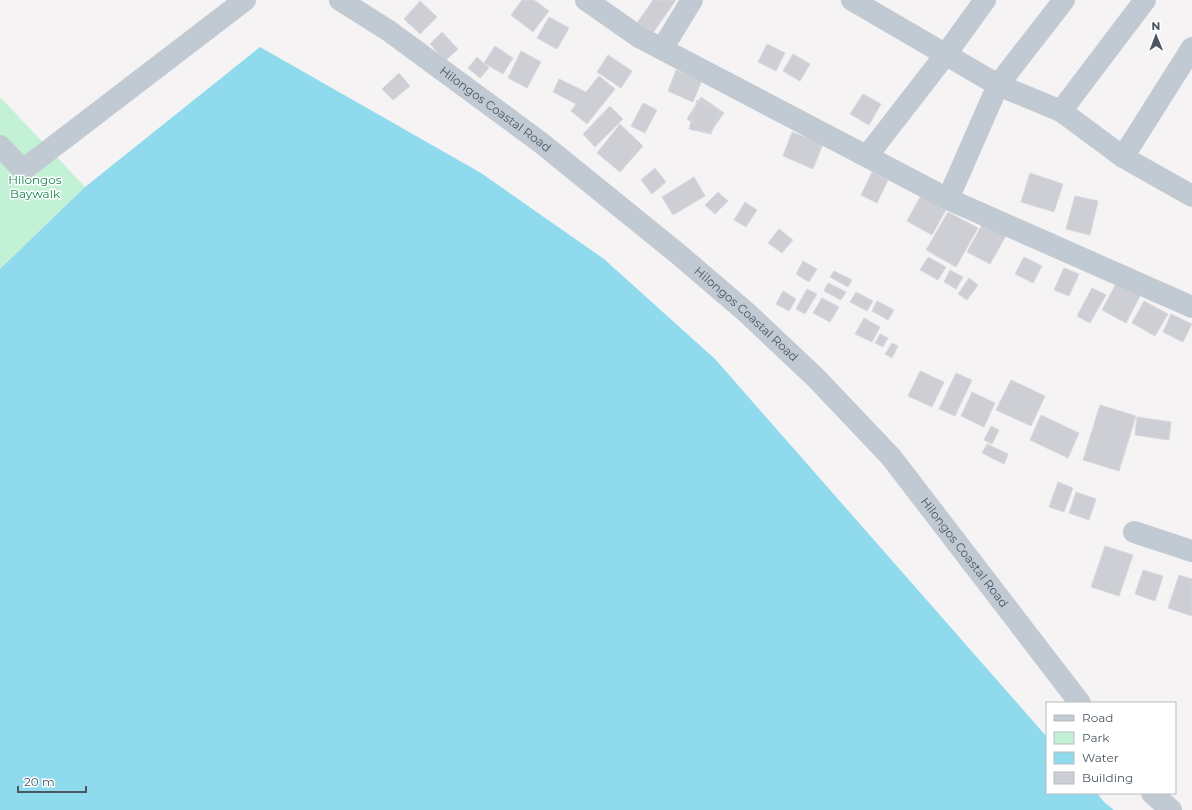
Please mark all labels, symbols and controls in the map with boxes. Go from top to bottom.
north arrow [1136,16,1176,56]
text: N [1151,19,1160,33]
street label: Hilongos Coastal Road [437,63,554,155]
park label: Hilongos Baywalk [8,172,62,201]
street label: Hilongos Coastal Road [691,263,802,364]
street label: Hilongos Coastal Road [918,494,1012,610]
legend [1046,702,1176,794]
text: Road [1082,710,1113,725]
text: Park [1082,730,1110,745]
text: Water [1082,750,1119,765]
scale bar [18,768,86,794]
text: Building [1082,770,1133,785]
text: 20 m [24,774,55,789]

